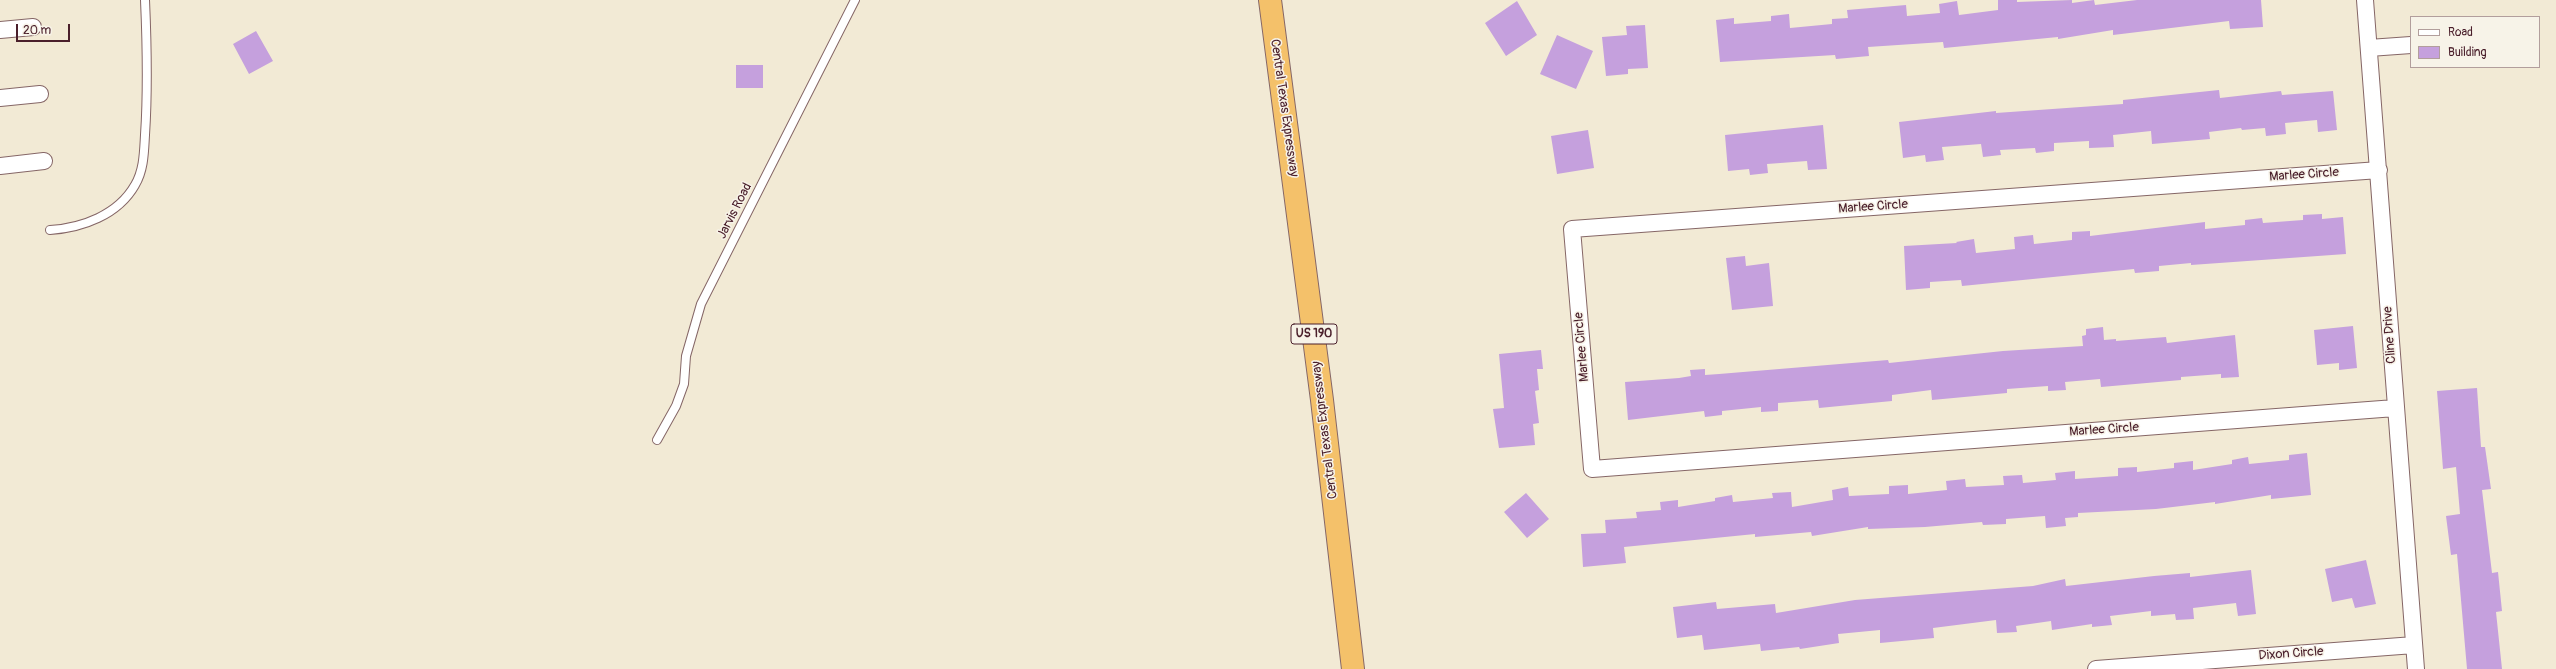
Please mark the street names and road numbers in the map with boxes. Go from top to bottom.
street label: Central Texas Expressway [1267,38,1301,178]
street label: Marlee Circle [2269,165,2339,185]
street label: Jarvis Road [714,180,756,242]
street label: Marlee Circle [1838,197,1908,217]
street label: Cline Drive [2380,306,2400,364]
street label: Marlee Circle [1571,312,1593,382]
road number: US 190 [1291,324,1337,344]
street label: Central Texas Expressway [1309,360,1341,500]
street label: Marlee Circle [2069,420,2139,440]
street label: Dixon Circle [2258,644,2324,664]

